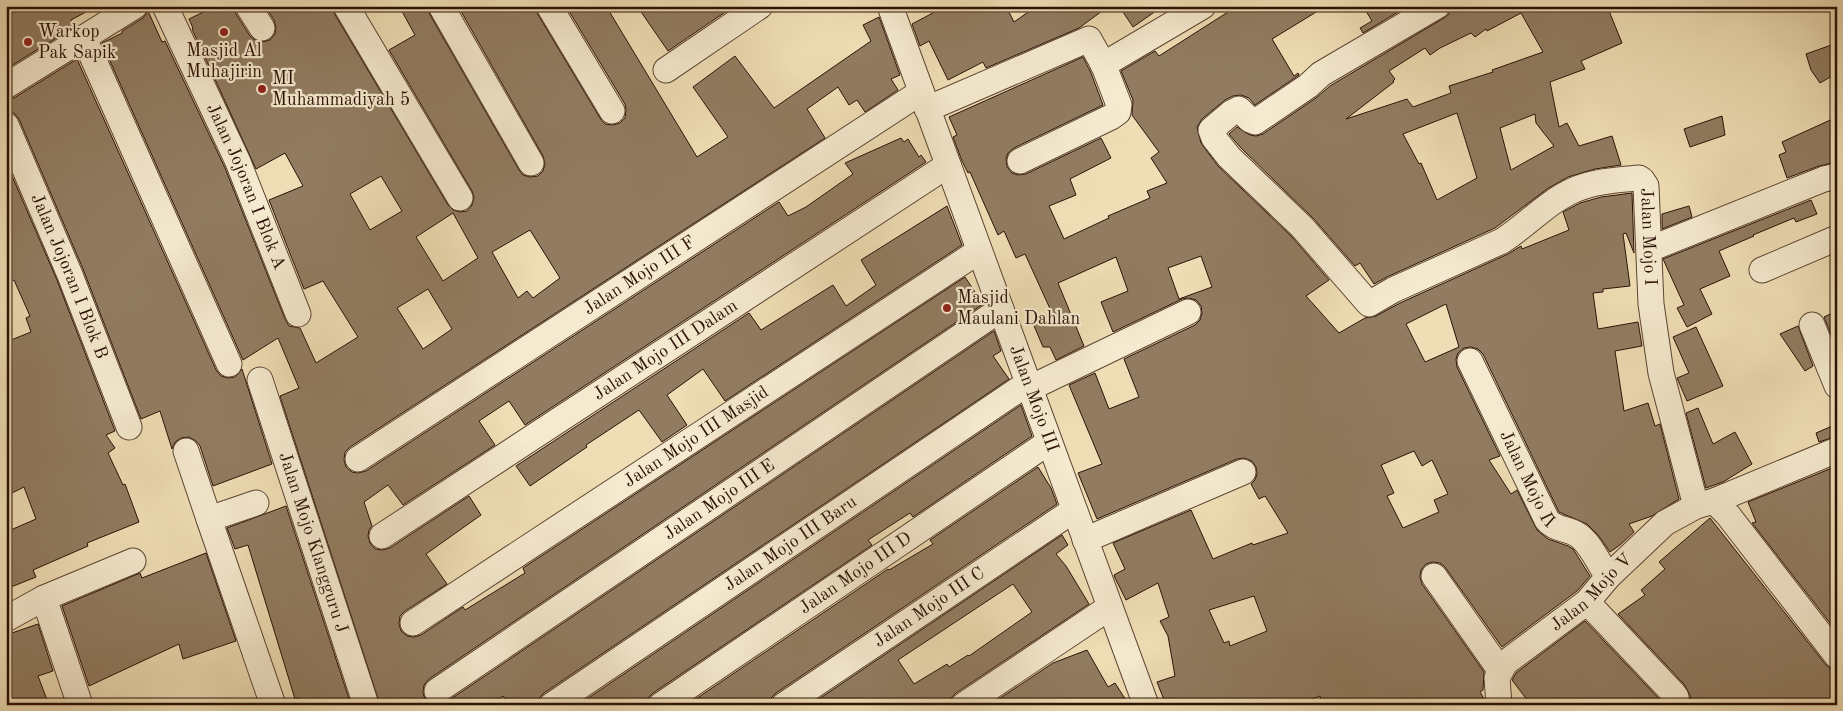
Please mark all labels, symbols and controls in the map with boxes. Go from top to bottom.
place label: Warkop Pak Sapik [38,23,116,62]
marker: Masjid Al Muhajirin [218,26,230,38]
marker: Warkop Pak Sapik [22,36,34,48]
place label: Masjid Al Muhajirin [186,42,262,81]
place label: MI Muhammadiyah 5 [272,70,410,109]
marker: MI Muhammadiyah 5 [256,83,268,95]
street label: Jalan Jojoran I Blok A [203,101,289,272]
street label: Jalan Mojo I [1637,187,1659,286]
street label: Jalan Jojoran I Blok B [27,191,111,362]
street label: Jalan Mojo III F [580,233,699,318]
place label: Masjid Maulani Dahlan [957,289,1080,328]
street label: Jalan Mojo III Dalam [590,296,741,404]
marker: Masjid Maulani Dahlan [941,302,953,314]
street label: Jalan Mojo III [1006,343,1062,454]
street label: Jalan Mojo III Masjid [621,383,772,491]
street label: Jalan Mojo II [1496,428,1558,532]
street label: Jalan Mojo Klangguru J [275,450,351,635]
street label: Jalan Mojo III E [661,456,778,544]
street label: Jalan Mojo III Baru [721,492,860,595]
street label: Jalan Mojo III D [796,529,915,617]
street label: Jalan Mojo V [1547,550,1636,635]
street label: Jalan Mojo III C [871,564,988,651]

